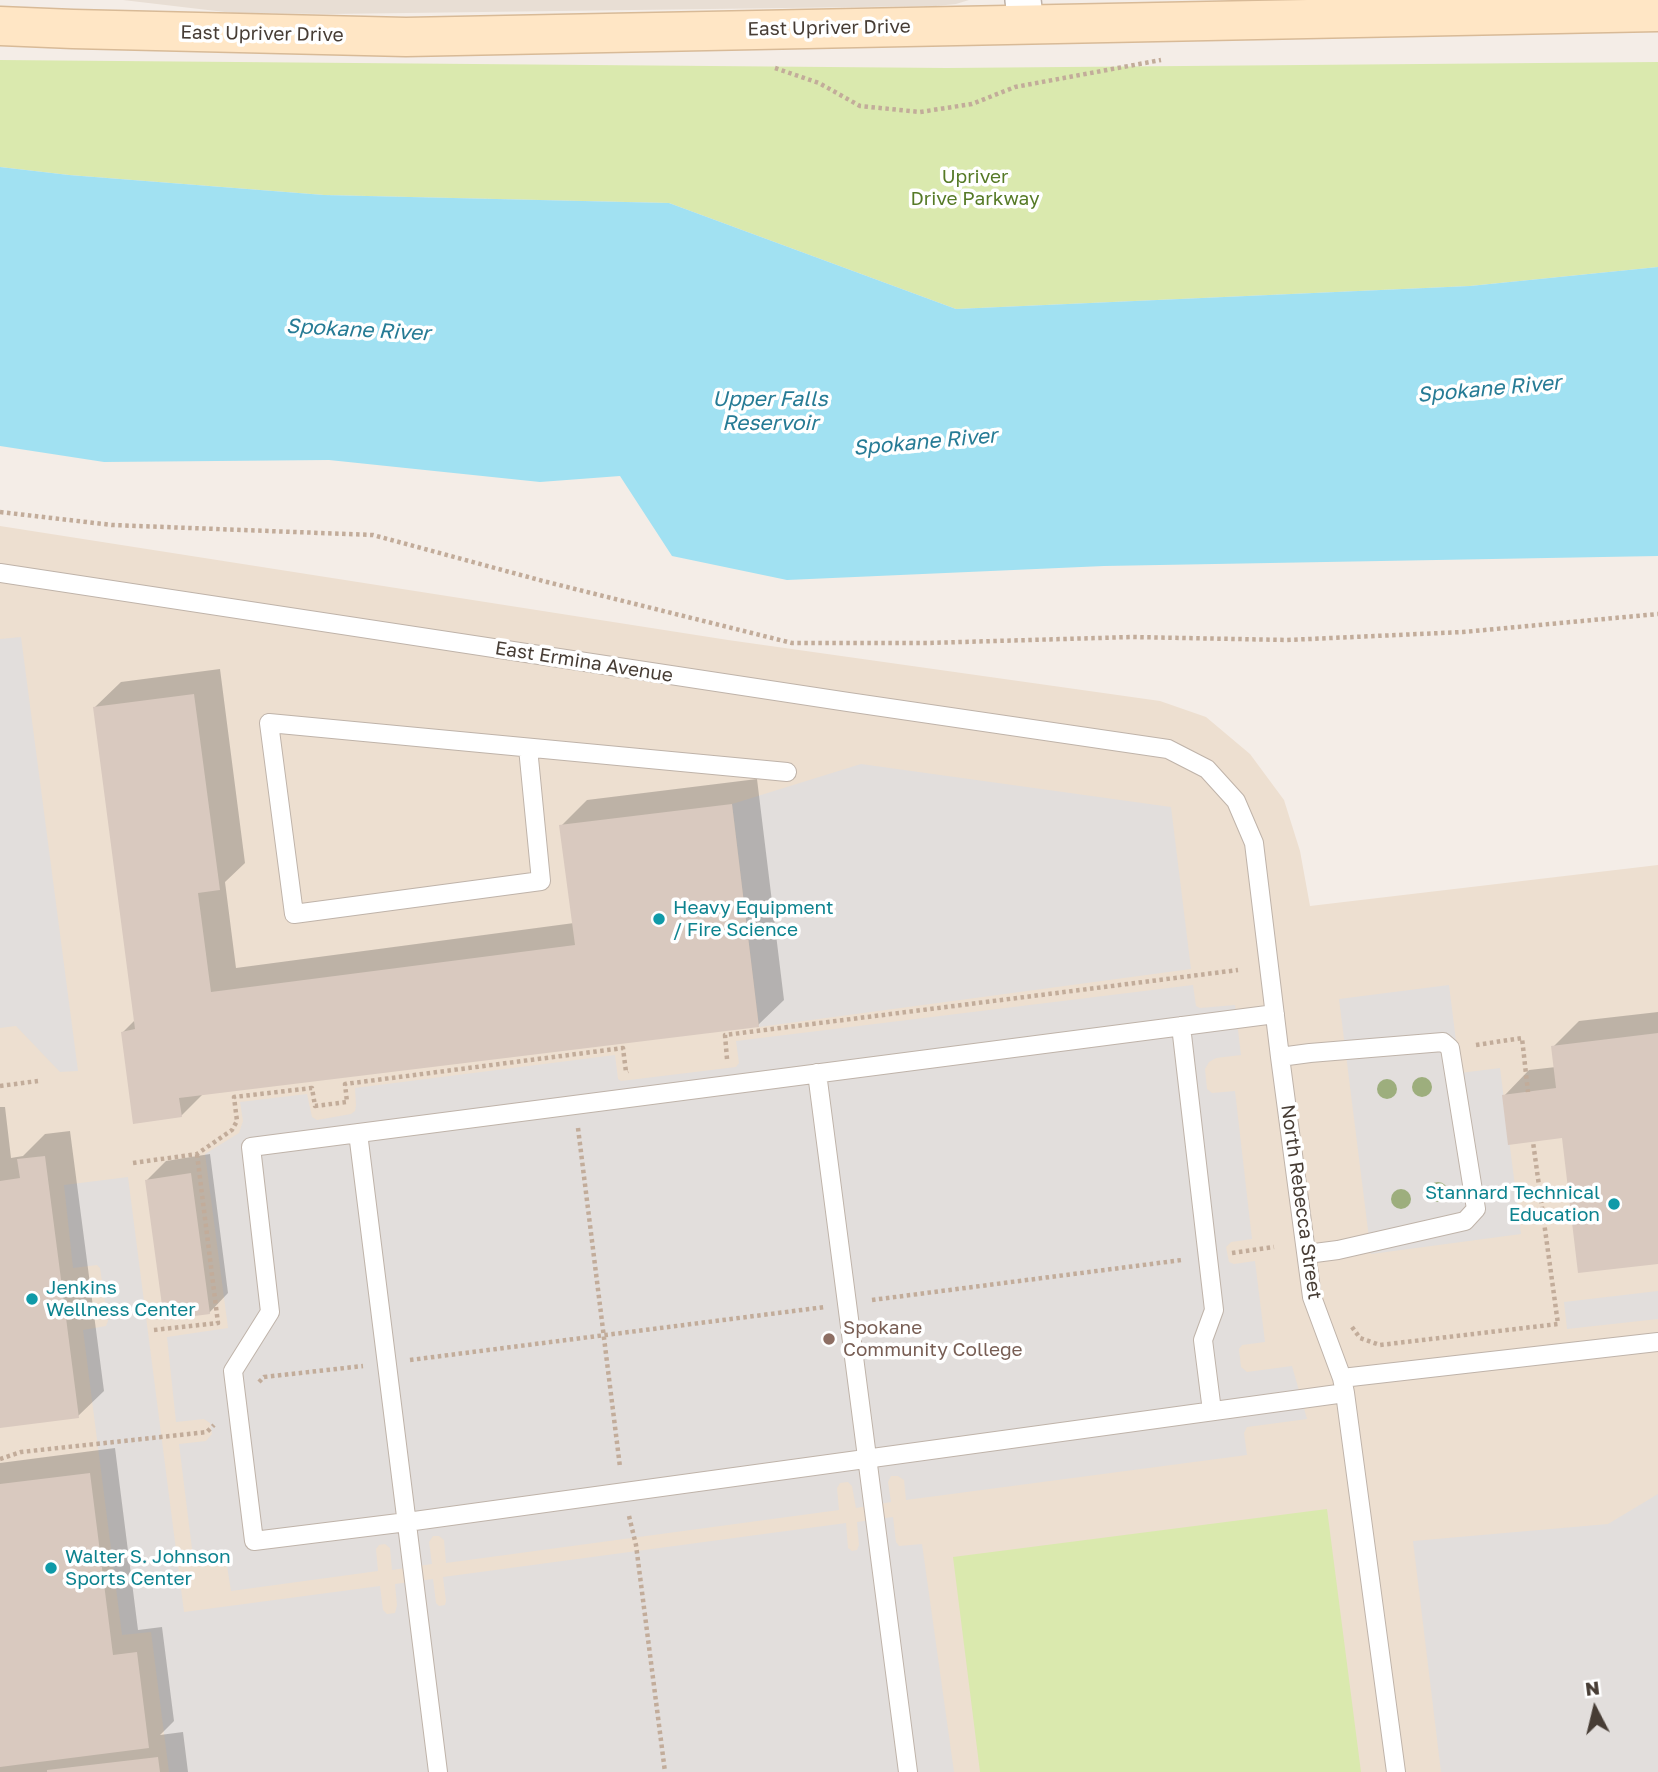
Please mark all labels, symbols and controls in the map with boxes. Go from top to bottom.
street label: East Upriver Drive [747,15,911,41]
street label: East Upriver Drive [180,21,344,47]
park label: Upriver Drive Parkway [910,166,1040,210]
water label: Spokane River [285,314,431,346]
water label: Spokane River [1416,370,1562,408]
water label: Upper Falls Reservoir [712,386,828,436]
water label: Spokane River [852,423,998,461]
street label: East Ermina Avenue [493,637,675,687]
place label: Heavy Equipment / Fire Science [673,897,834,941]
marker: Heavy Equipment / Fire Science [651,911,667,927]
street label: North Rebecca Street [1276,1103,1326,1301]
place label: Stannard Technical Education [1425,1182,1600,1226]
marker: Stannard Technical Education [1606,1196,1622,1212]
place label: Jenkins Wellness Center [46,1277,196,1321]
marker: Jenkins Wellness Center [24,1291,40,1307]
place label: Spokane Community College [843,1317,1023,1361]
marker: Spokane Community College [821,1331,837,1347]
place label: Walter S. Johnson Sports Center [65,1546,231,1590]
marker: Walter S. Johnson Sports Center [43,1560,59,1576]
north arrow [1560,1674,1630,1744]
text: N [1584,1675,1601,1700]

